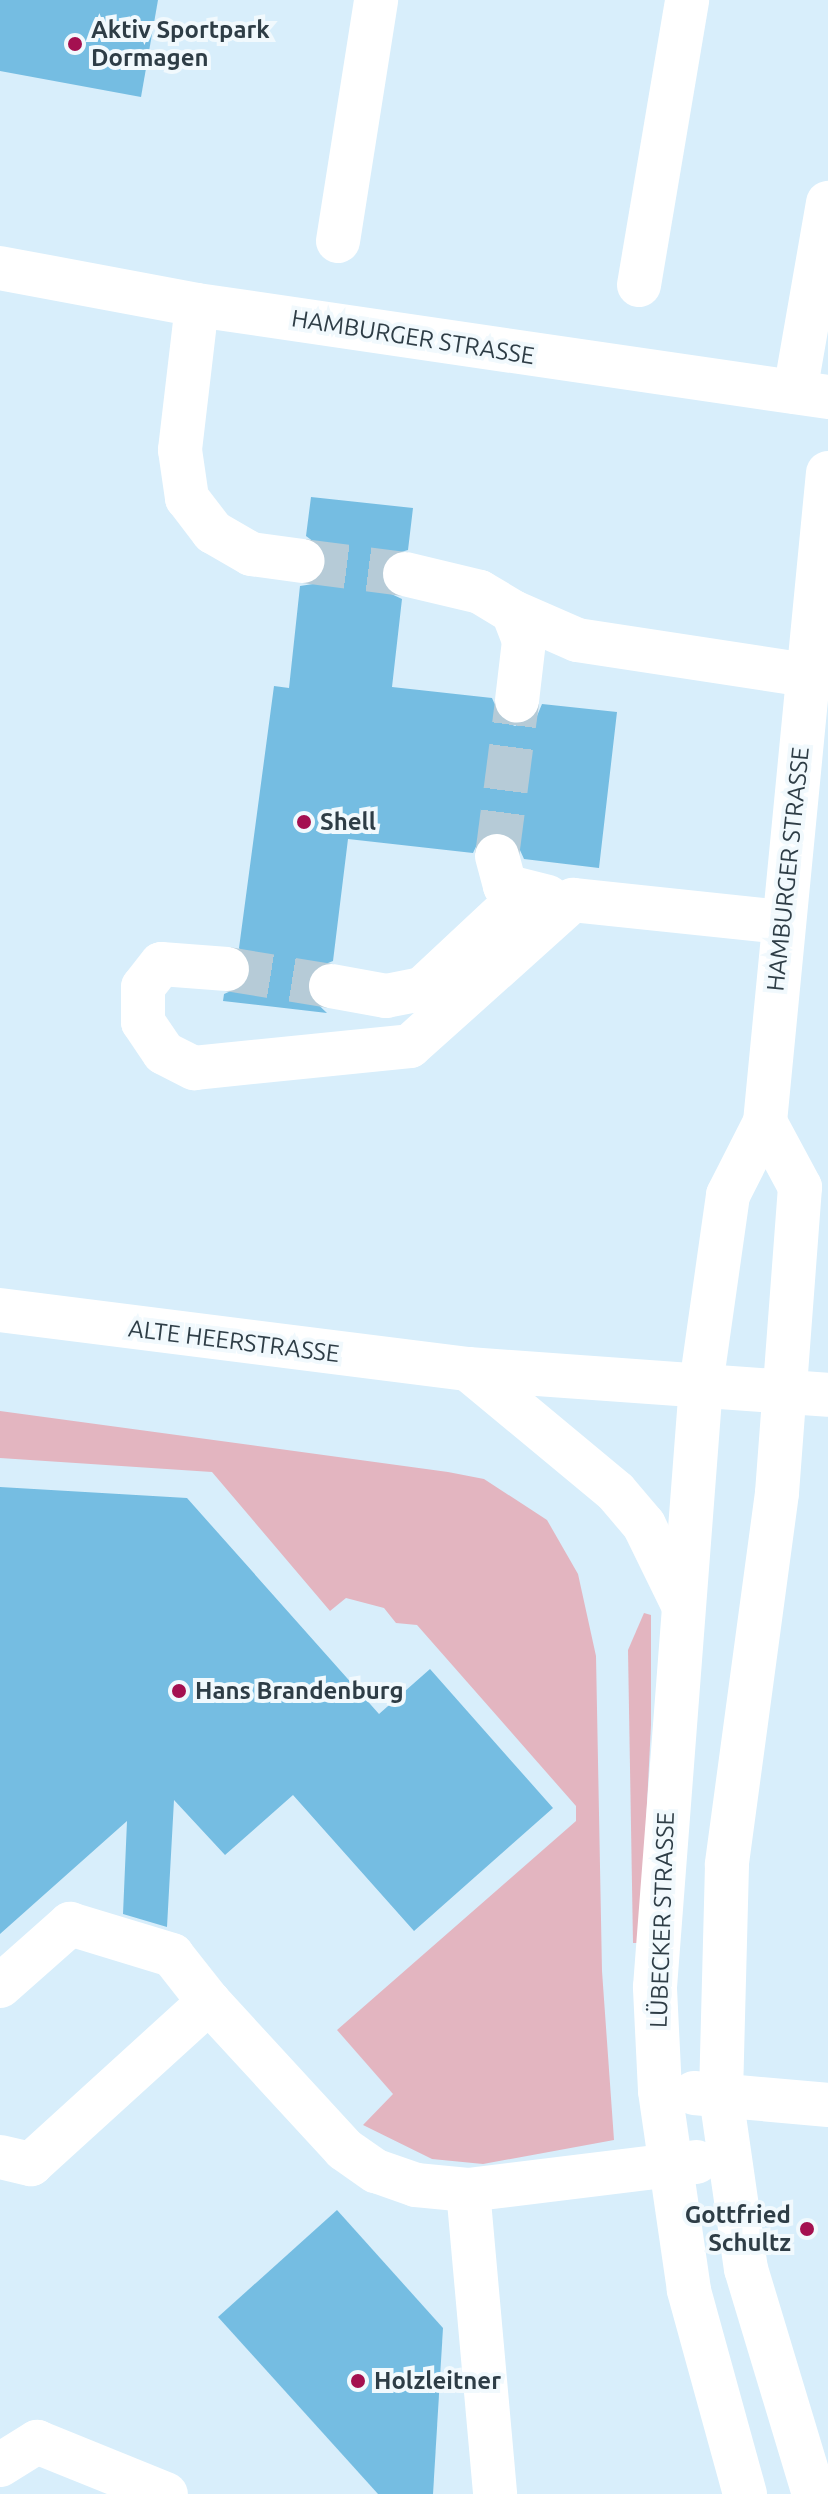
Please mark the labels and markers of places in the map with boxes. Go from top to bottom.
place label: Aktiv Sportpark Dormagen [91,16,270,72]
marker: Aktiv Sportpark Dormagen [66,35,84,53]
place label: Shell [320,808,376,836]
marker: Shell [295,813,313,831]
place label: Hans Brandenburg [195,1677,404,1705]
marker: Hans Brandenburg [170,1682,188,1700]
place label: Gottfried Schultz [685,2201,791,2257]
marker: Gottfried Schultz [798,2220,816,2238]
place label: Holzleitner [374,2367,501,2395]
marker: Holzleitner [349,2372,367,2390]

